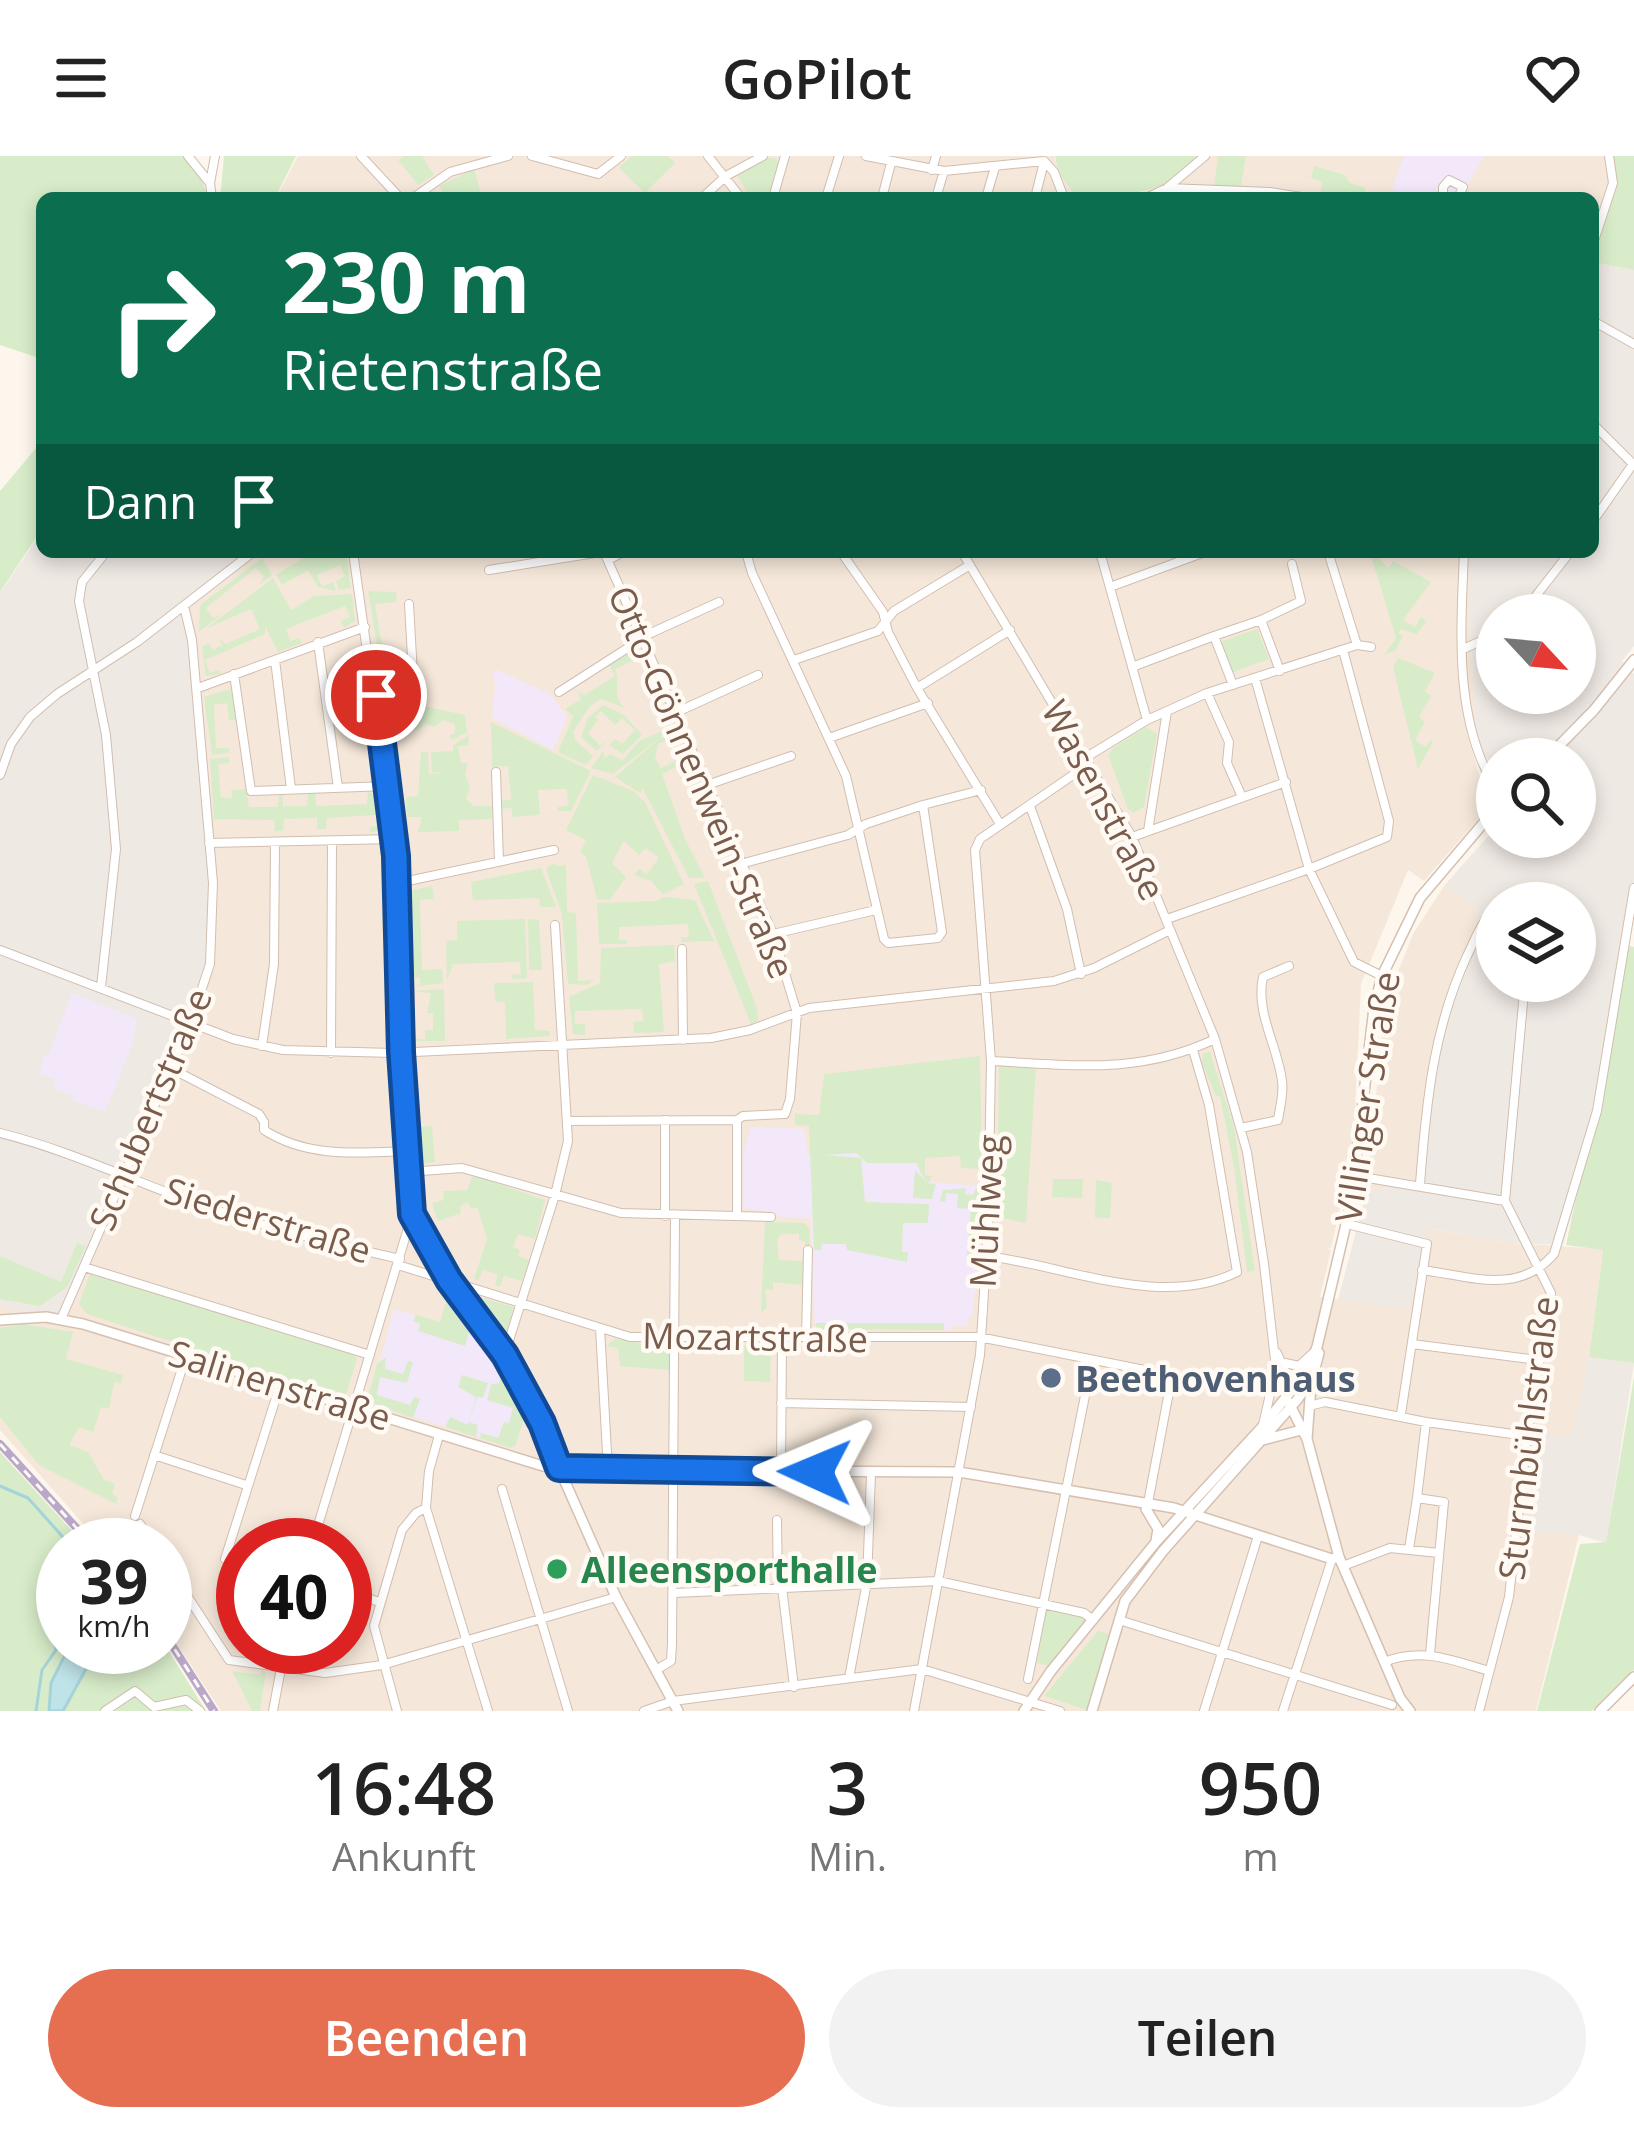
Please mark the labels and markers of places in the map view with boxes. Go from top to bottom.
pin [325,644,427,746]
place label: Beethovenhaus [1075,1354,1356,1403]
marker: Beethovenhaus [1038,1365,1064,1391]
place label: Alleensporthalle [581,1545,878,1594]
marker: Alleensporthalle [544,1556,570,1582]

